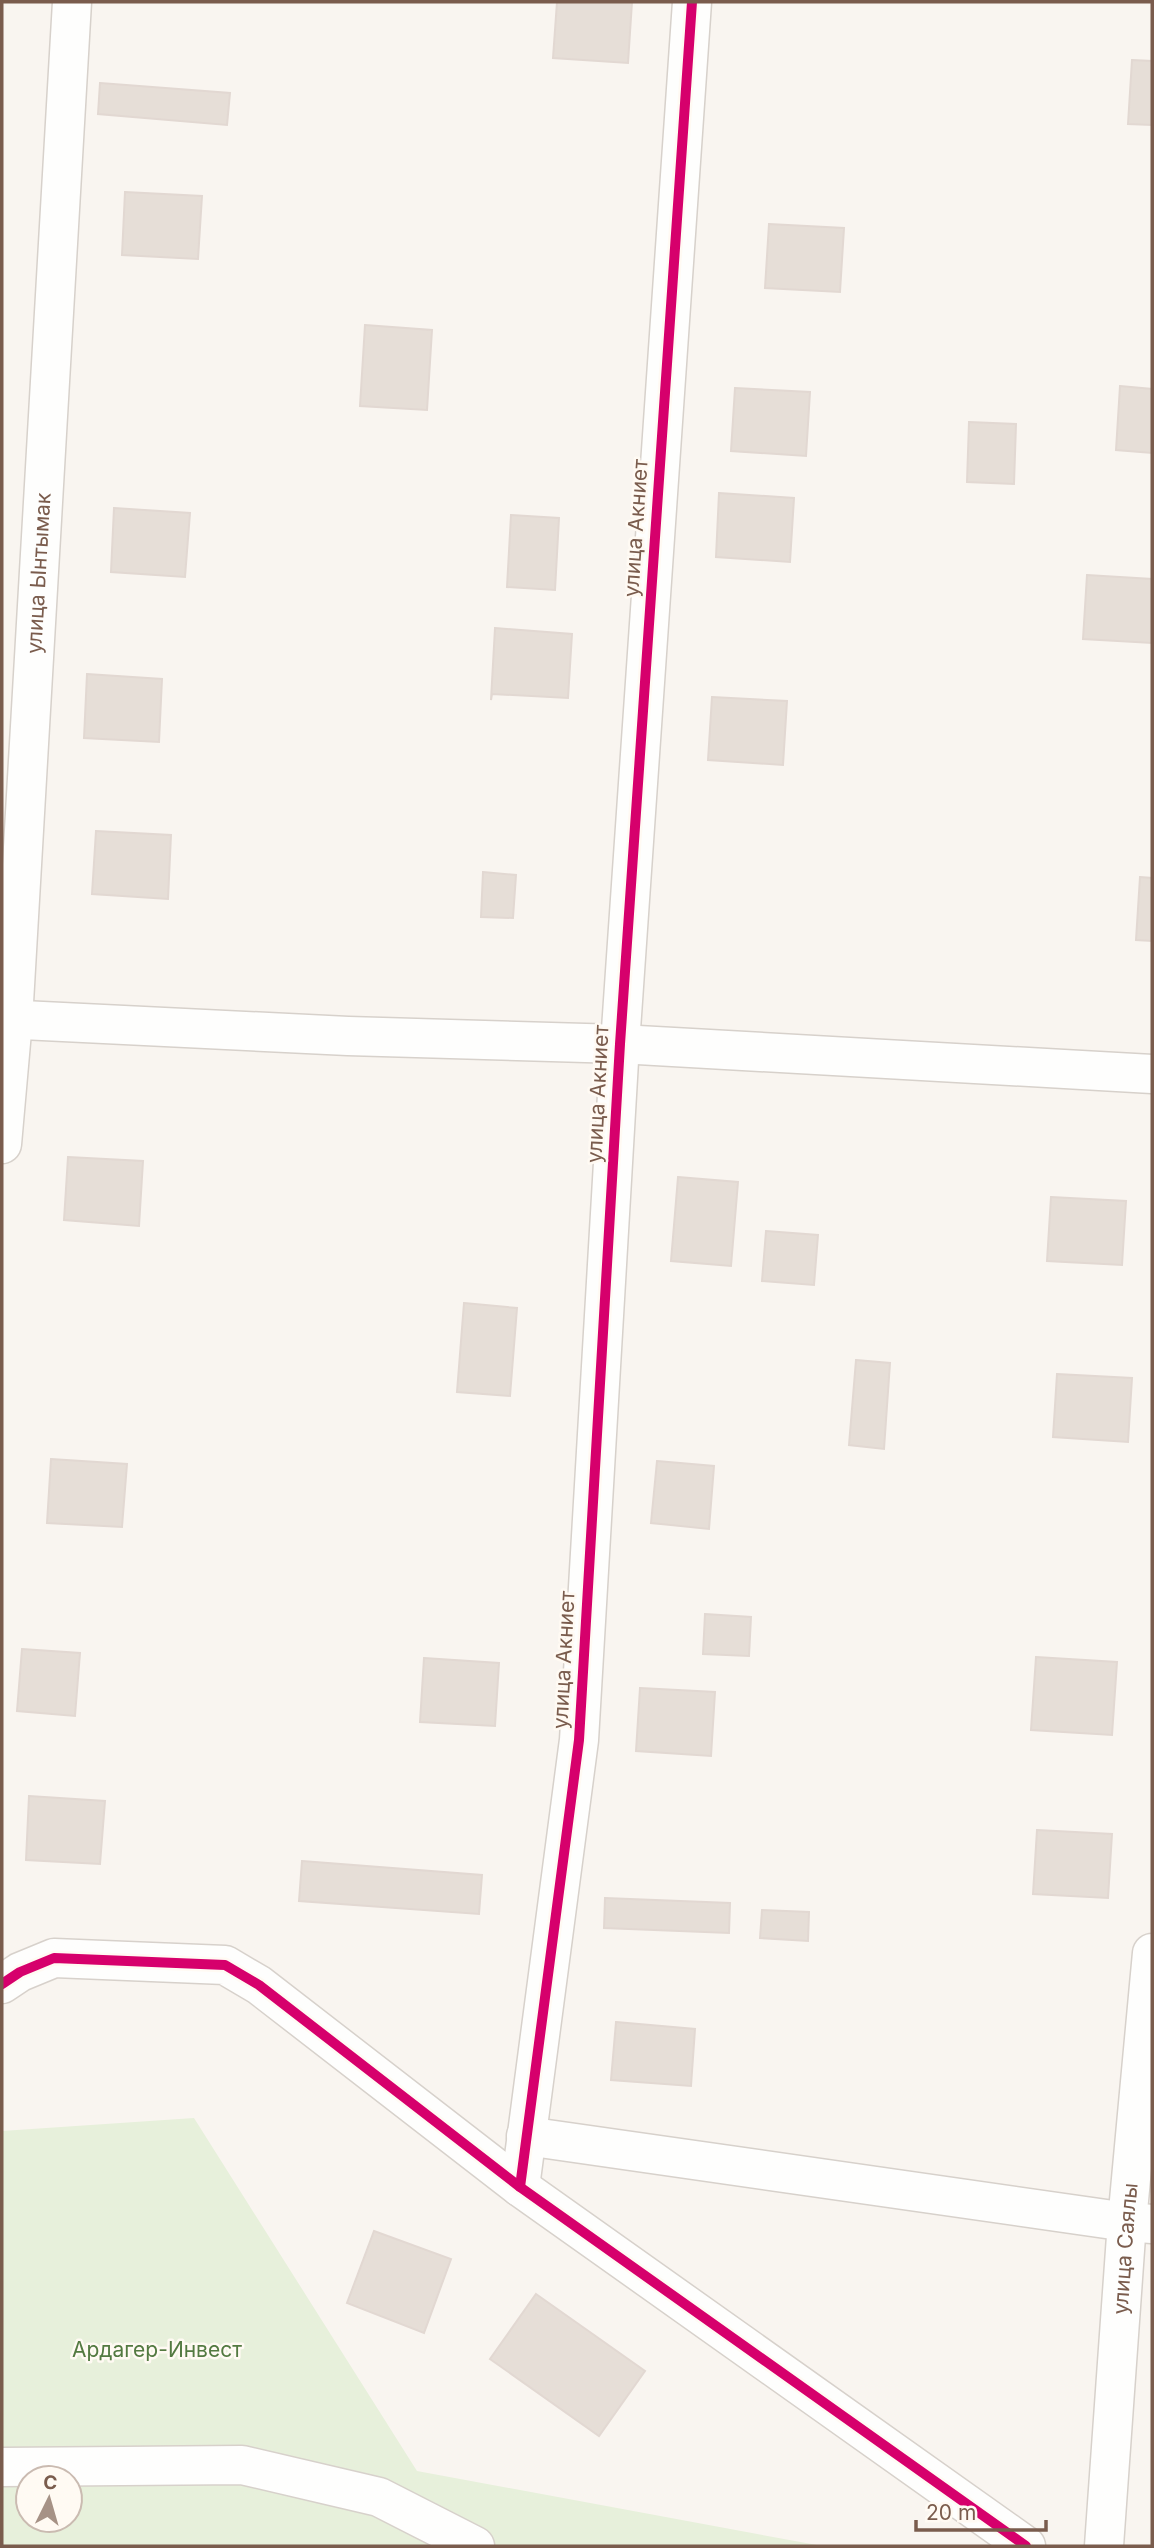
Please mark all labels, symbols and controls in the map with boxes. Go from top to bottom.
street label: улица Акниет [618,458,653,598]
street label: улица Ынтымак [21,491,56,655]
street label: улица Акниет [581,1024,614,1164]
street label: улица Акниет [547,1590,580,1730]
street label: улица Саялы [1107,2182,1143,2315]
park label: Ардагер-Инвест [72,2337,242,2362]
north arrow [14,2464,84,2534]
text: С [42,2470,58,2495]
scale bar [916,2488,1046,2532]
text: 20 m [926,2500,976,2525]

